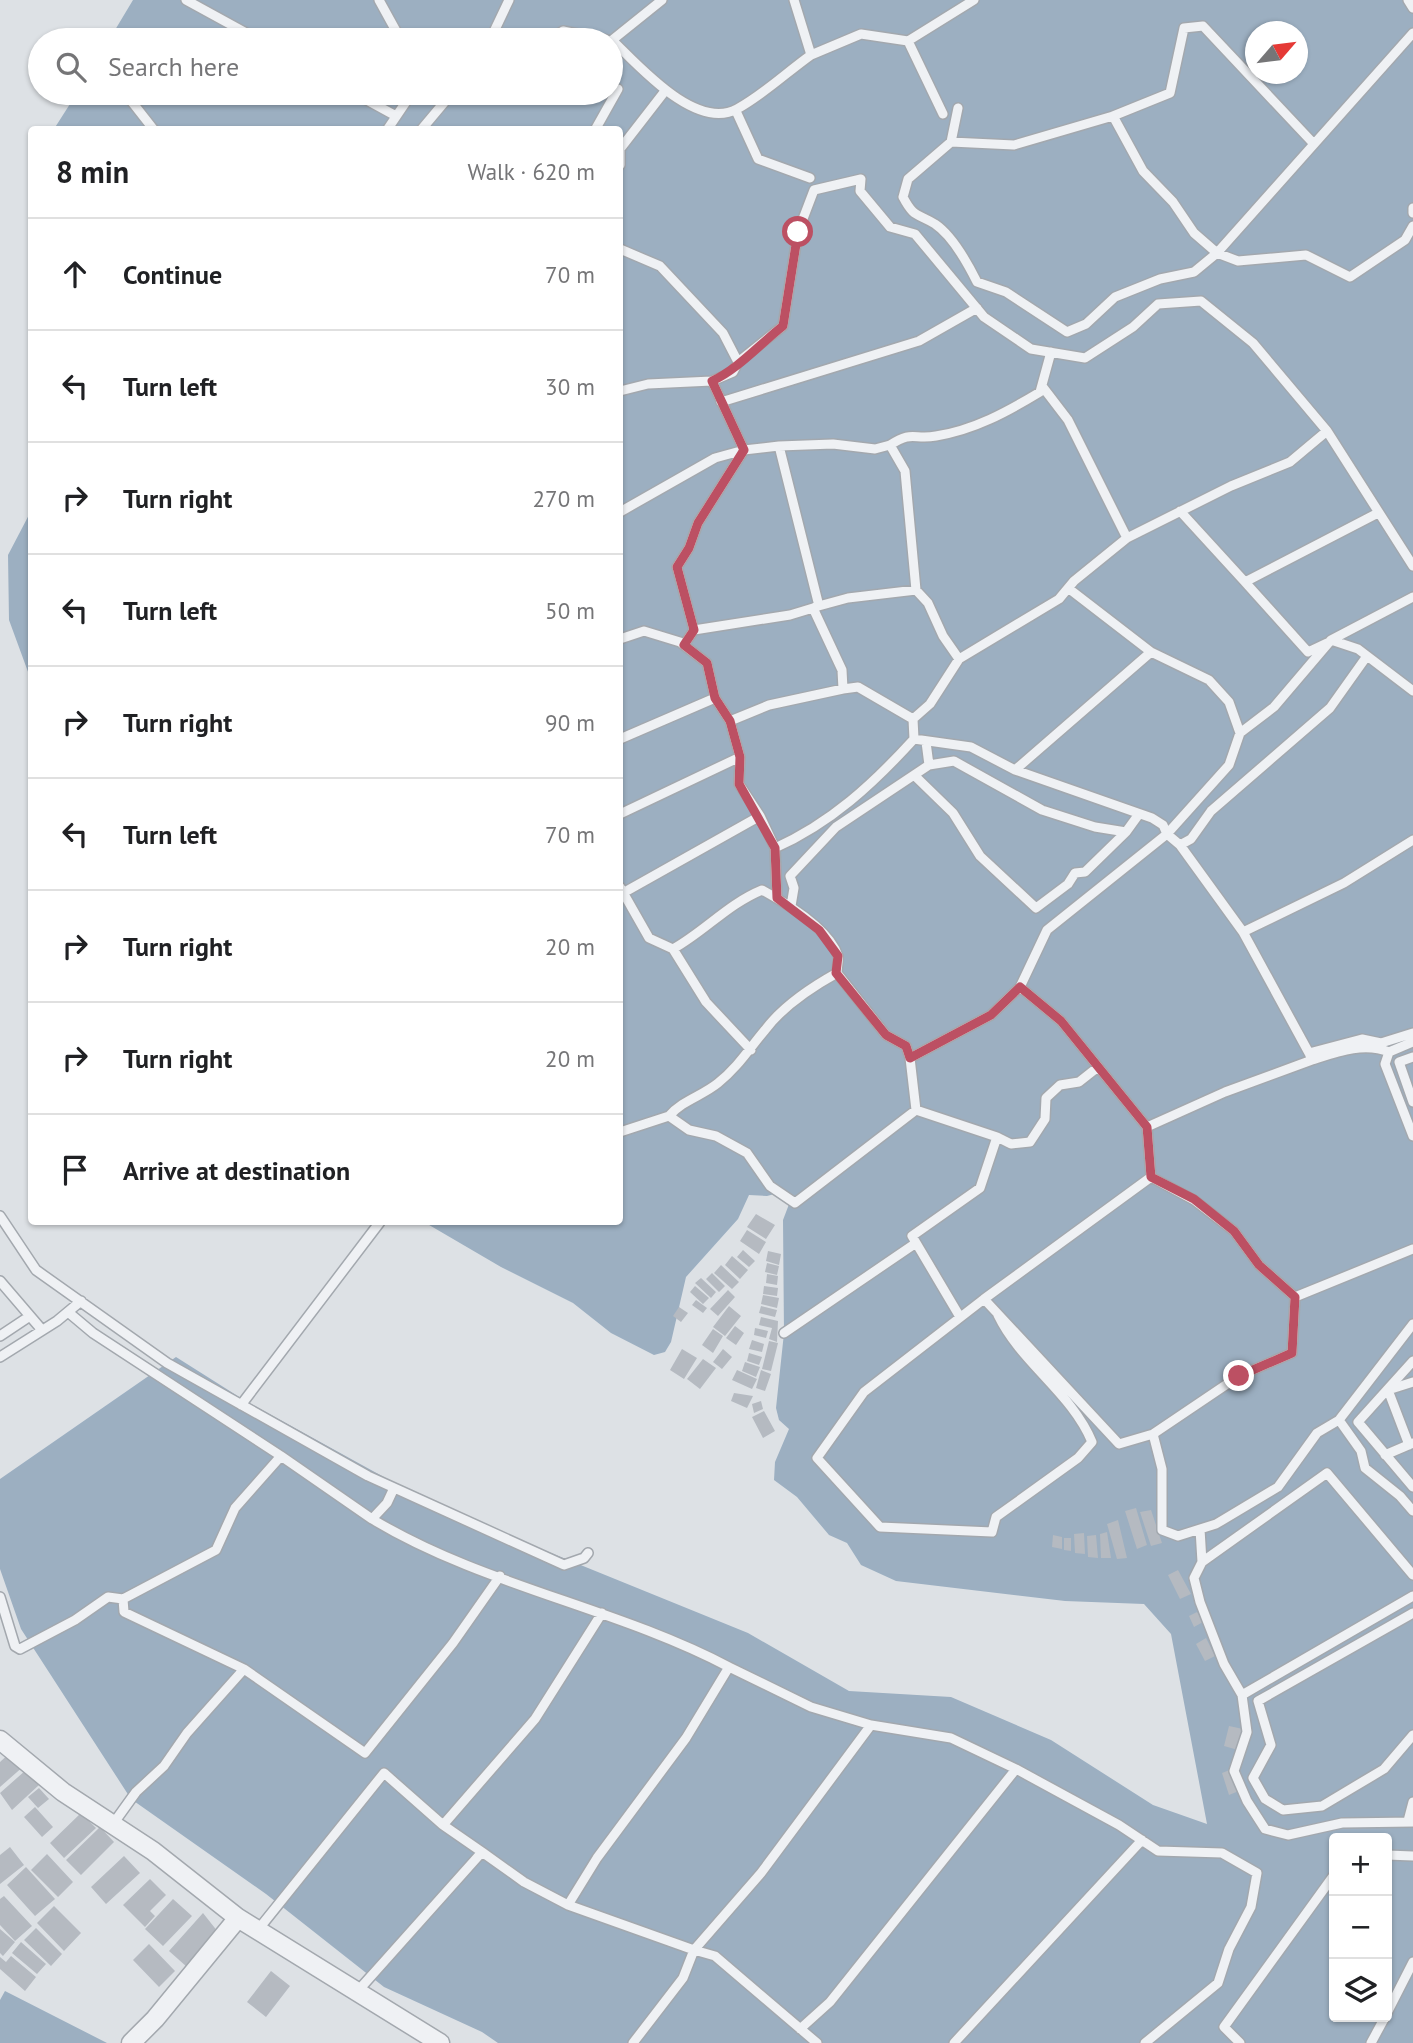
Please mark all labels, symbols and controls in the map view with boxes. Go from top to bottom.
north arrow [1245,21,1308,84]
search box [28,28,623,105]
icon: search [52,48,90,86]
text: Search here [108,50,239,83]
text: 8 min [56,152,129,191]
text: Walk · 620 m [468,157,595,186]
route start [782,216,813,247]
icon: ahead [56,255,94,293]
text: Continue [123,258,222,291]
text: 70 m [545,260,595,289]
icon: left [56,367,94,405]
text: Turn left [123,370,217,403]
text: 30 m [545,372,595,401]
icon: right [56,479,94,517]
text: Turn right [123,482,232,515]
text: 270 m [533,484,595,513]
icon: left [56,591,94,629]
text: Turn left [123,594,217,627]
text: 50 m [545,596,595,625]
icon: right [56,703,94,741]
text: Turn right [123,706,232,739]
text: 90 m [545,708,595,737]
icon: left [56,815,94,853]
text: Turn left [123,818,217,851]
text: 70 m [545,820,595,849]
icon: right [56,927,94,965]
text: Turn right [123,930,232,963]
text: 20 m [545,932,595,961]
icon: right [56,1039,94,1077]
text: Turn right [123,1042,232,1075]
text: 20 m [545,1044,595,1073]
icon: arrive [56,1151,94,1189]
text: Arrive at destination [123,1154,350,1187]
route end [1223,1360,1254,1391]
map controls [1329,1833,1392,2022]
button: + [1329,1833,1392,1896]
button: − [1329,1896,1392,1959]
button: layers [1329,1959,1392,2022]

